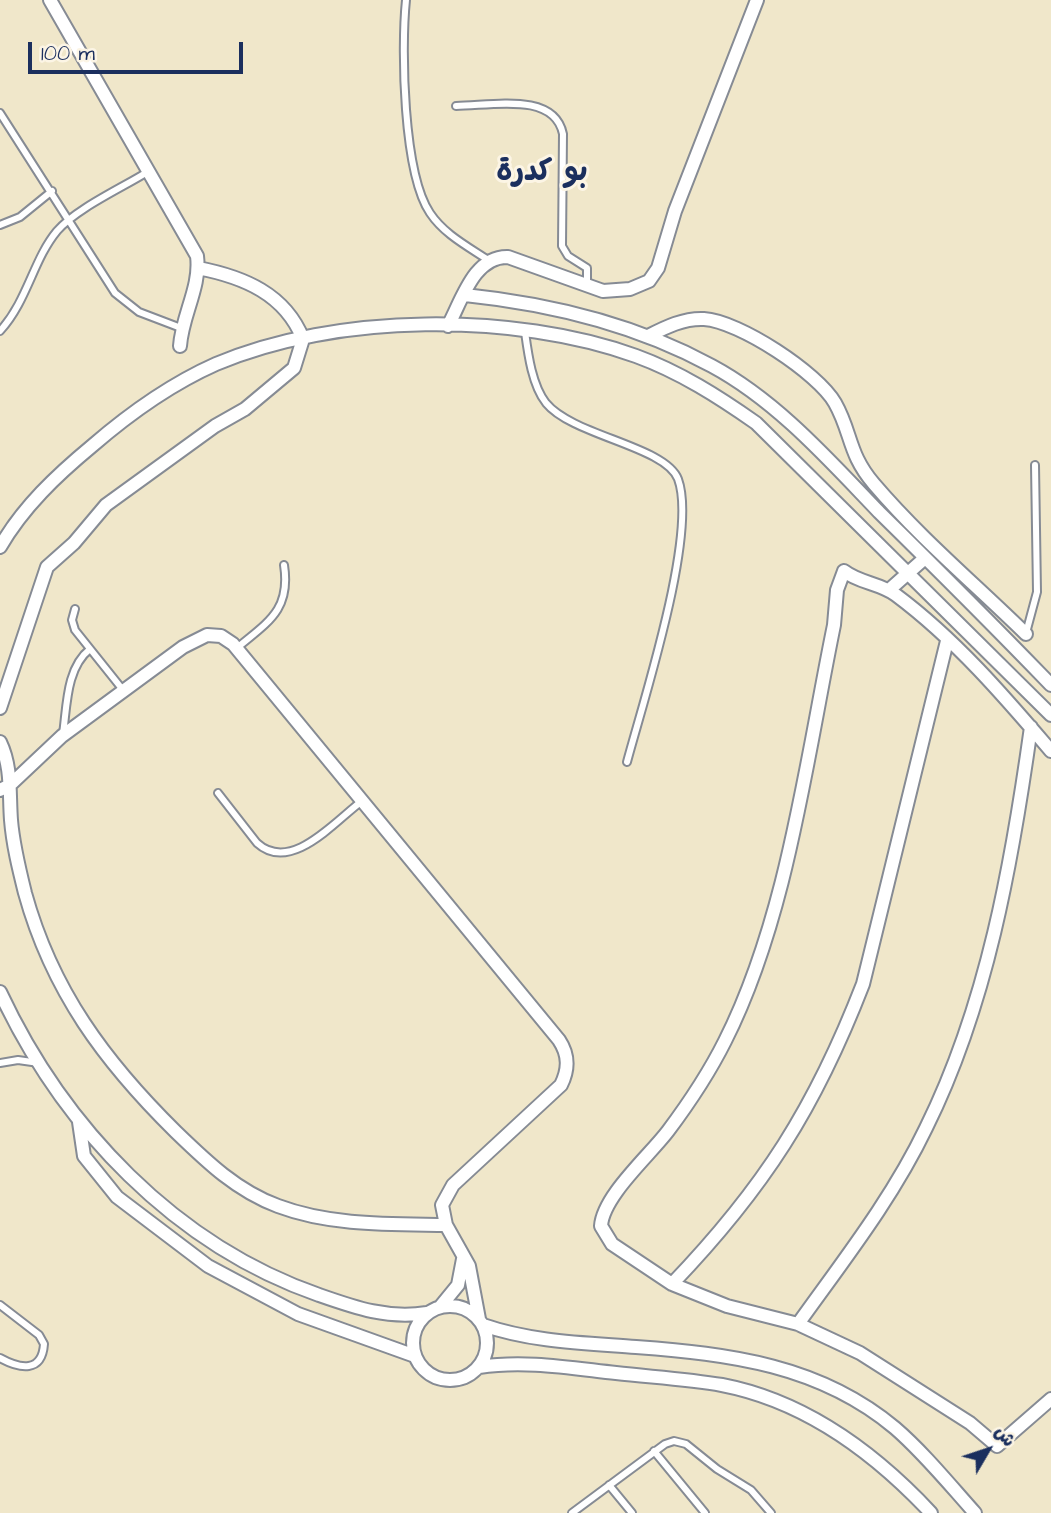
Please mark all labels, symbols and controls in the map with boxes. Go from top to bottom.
scale bar [32,28,247,72]
text: 100 m [41,39,95,68]
district label: بو كدرة [496,156,588,192]
north arrow [953,1415,1023,1485]
text: ش [988,1420,1022,1453]

